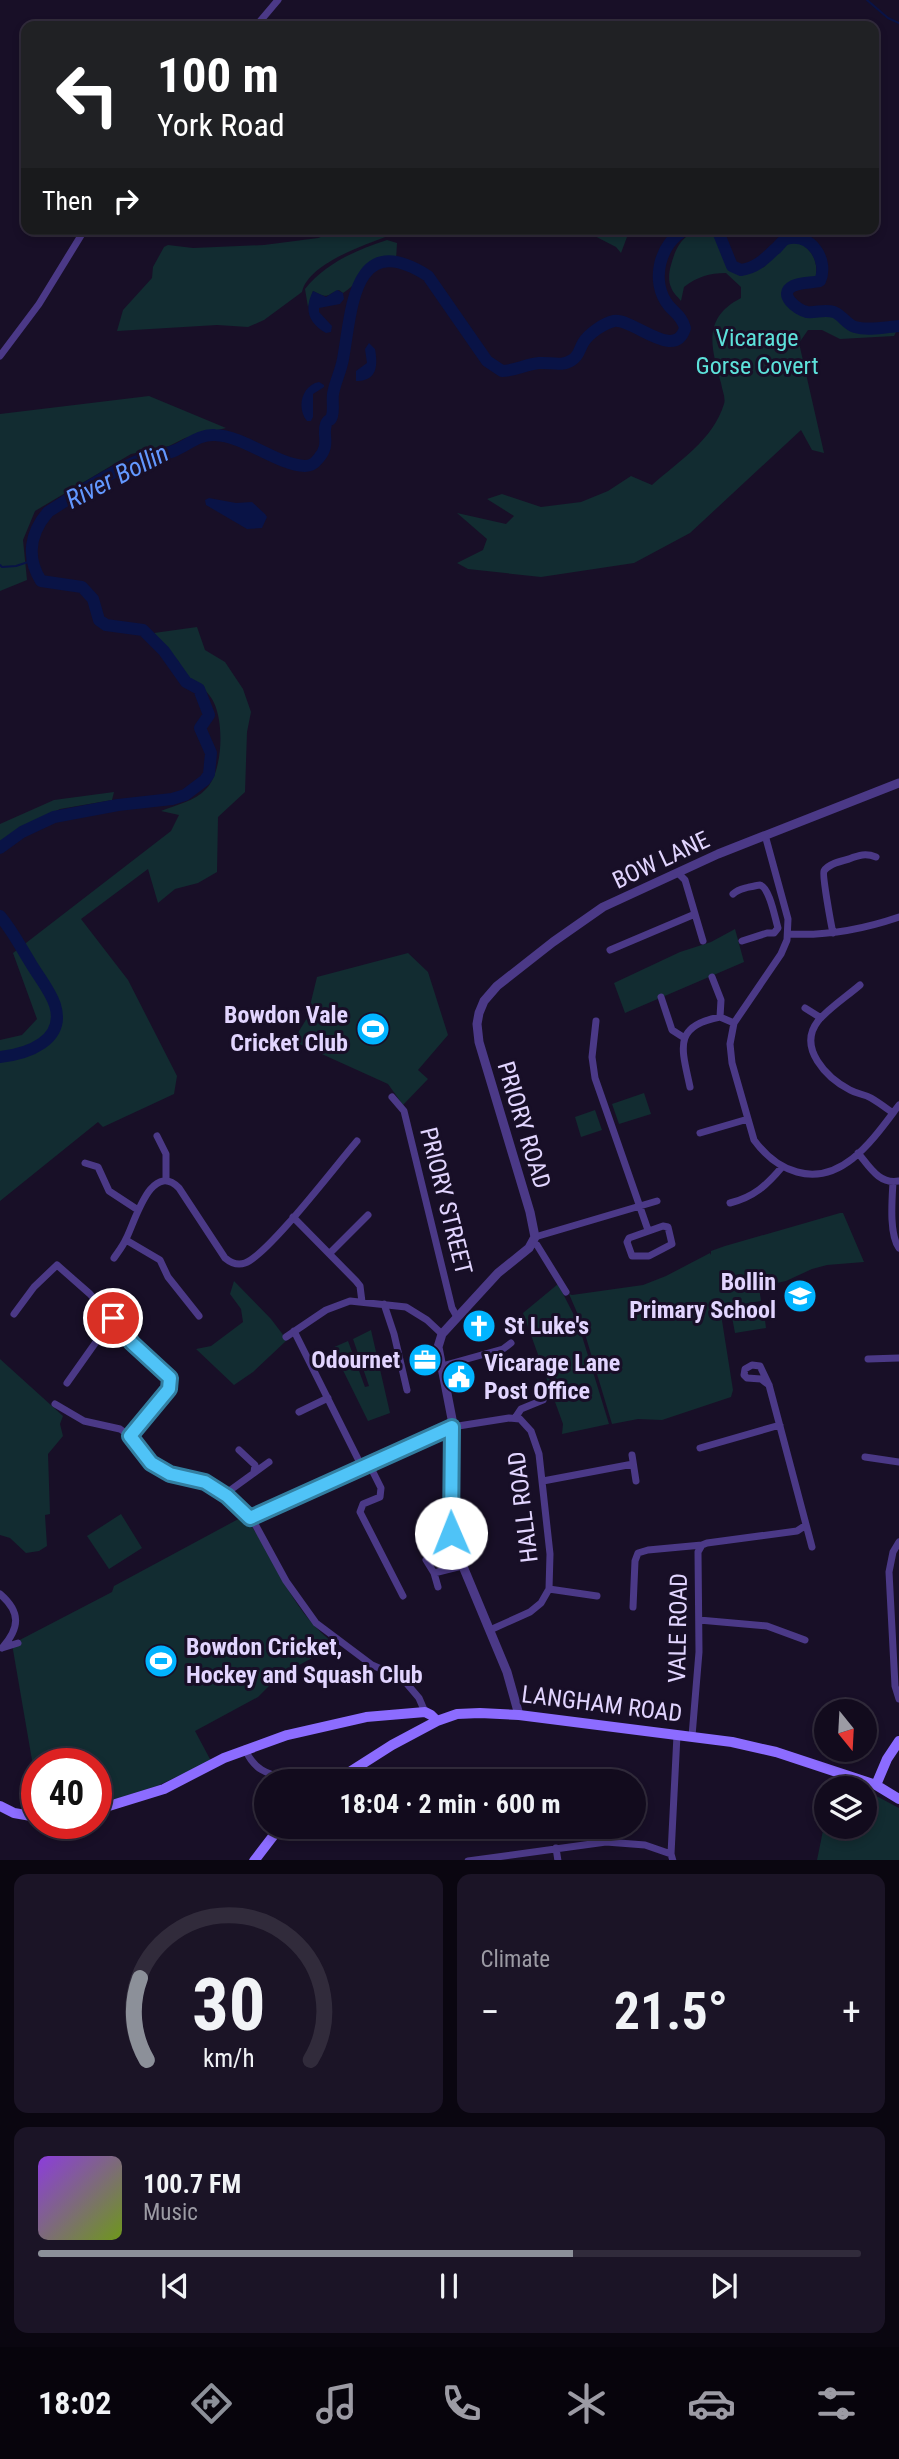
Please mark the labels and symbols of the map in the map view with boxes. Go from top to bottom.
park label: Vicarage Gorse Covert [695,324,819,380]
water label: River Bollin [61,437,173,515]
street label: BOW LANE [608,825,714,895]
place label: Bowdon Vale Cricket Club [224,1001,348,1057]
sports icon: Bowdon Vale Cricket Club [354,1010,392,1048]
street label: PRIORY ROAD [491,1058,557,1192]
street label: PRIORY STREET [414,1124,478,1278]
place label: Bollin Primary School [629,1268,776,1324]
school or university icon: Bollin Primary School [781,1277,819,1315]
pin [83,1288,143,1348]
church icon: St Luke's [460,1307,498,1345]
place label: St Luke's [504,1312,589,1340]
office icon: Odournet [406,1341,444,1379]
place label: Odournet [311,1346,400,1374]
place label: Vicarage Lane Post Office [484,1349,620,1405]
public building icon: Vicarage Lane Post Office [440,1358,478,1396]
street label: HALL ROAD [502,1450,544,1564]
position arrow [414,1496,488,1570]
street label: VALE ROAD [663,1573,693,1683]
place label: Bowdon Cricket, Hockey and Squash Club [186,1633,423,1689]
sports icon: Bowdon Cricket, Hockey and Squash Club [142,1642,180,1680]
street label: LANGHAM ROAD [520,1680,684,1728]
north arrow [814,1699,877,1762]
speed limit sign: 40 [21,1748,112,1839]

